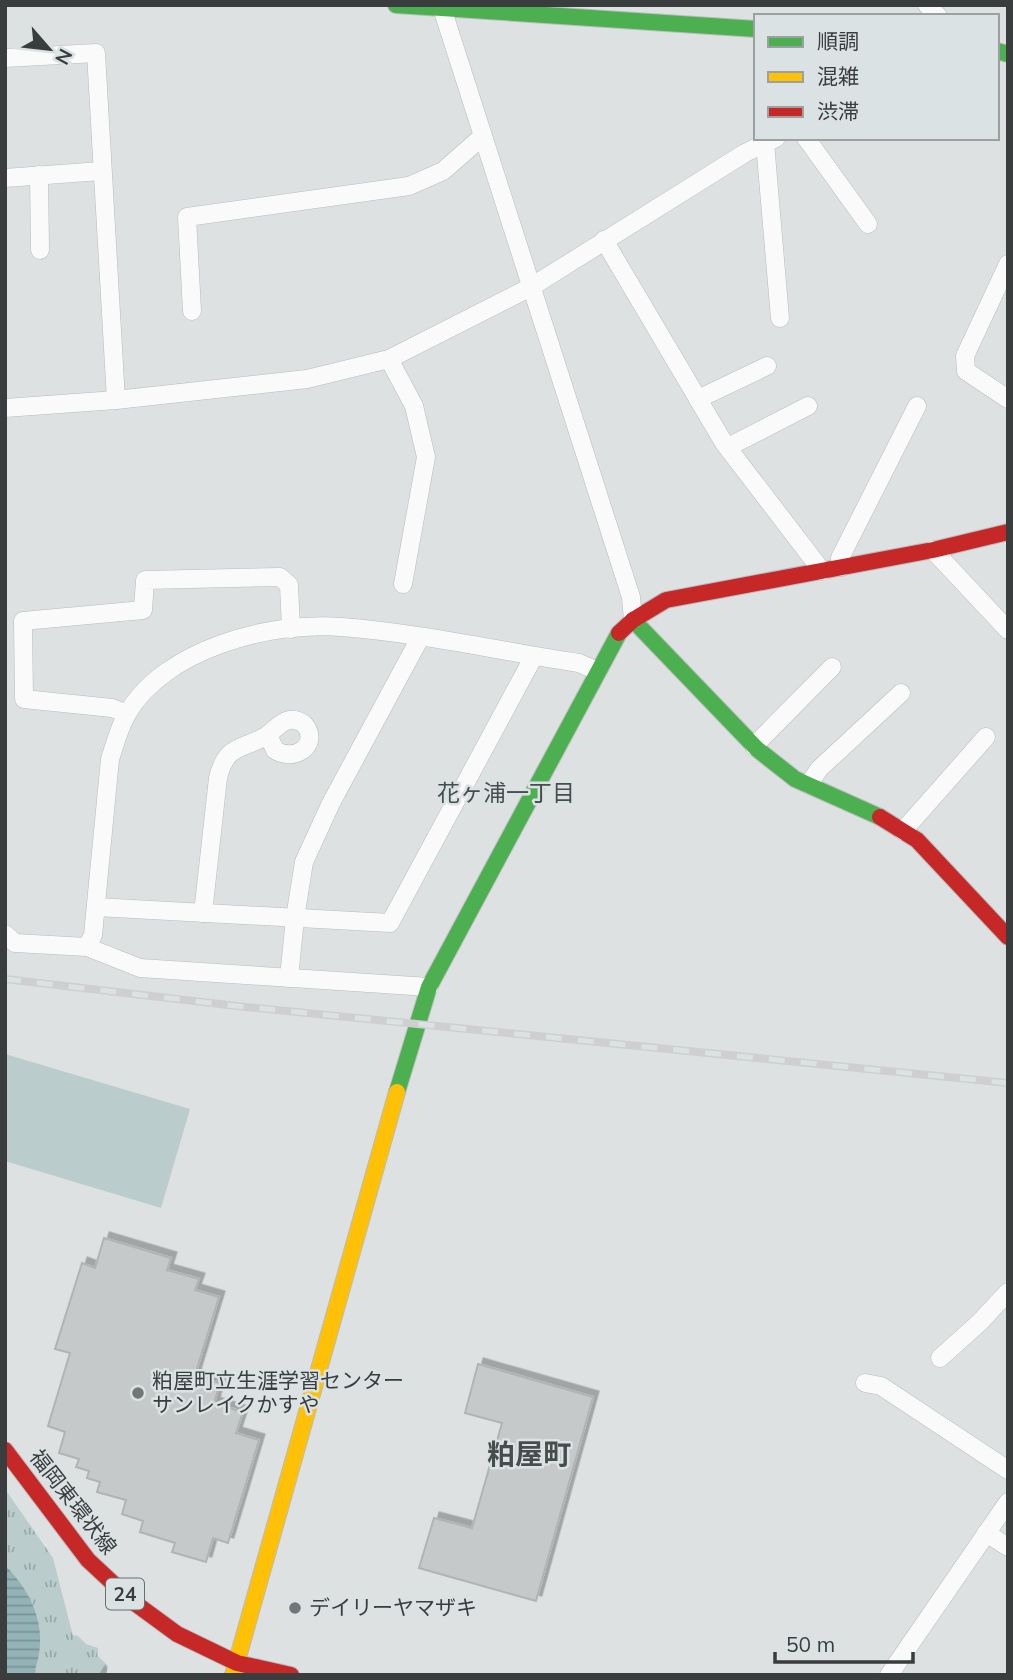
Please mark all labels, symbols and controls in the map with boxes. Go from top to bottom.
north arrow [14,14,84,84]
legend [754,14,999,140]
text: 順調 [817,28,859,54]
text: N [50,45,78,69]
text: 混雑 [817,63,859,89]
text: 渋滞 [817,98,859,124]
district label: 花ヶ浦一丁目 [437,778,575,807]
place label: 粕屋町立生涯学習センター サンレイクかすや [152,1367,404,1417]
marker: 粕屋町立生涯学習センター サンレイクかすや [130,1385,146,1401]
district label: 粕屋町 [487,1436,571,1471]
street label: 福岡東環状線 [25,1444,123,1559]
road number: 24 [106,1578,144,1610]
place label: デイリーヤマザキ [309,1594,477,1620]
marker: デイリーヤマザキ [287,1600,303,1616]
scale bar [775,1620,913,1664]
text: 50 m [786,1631,835,1657]

